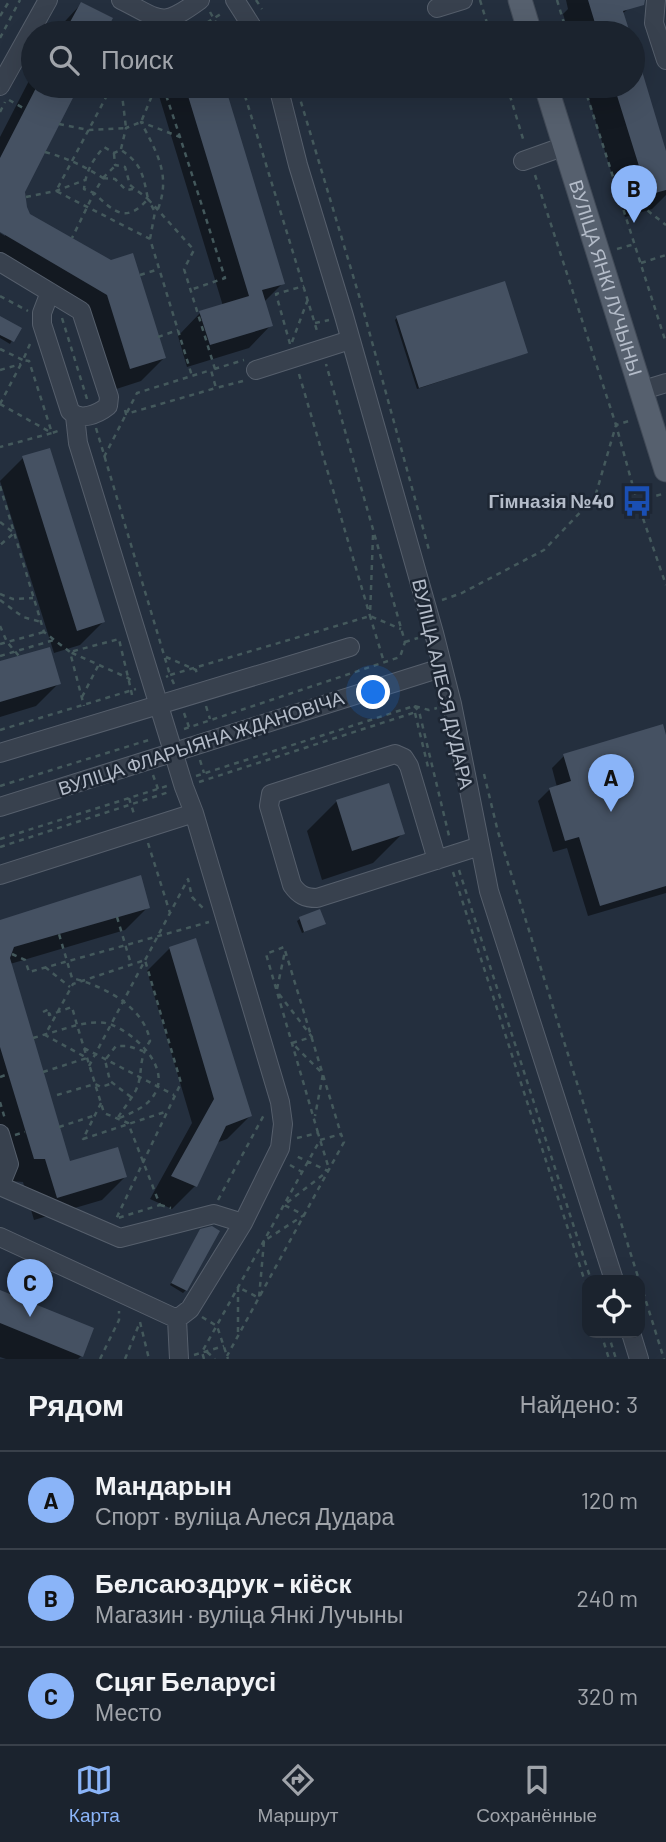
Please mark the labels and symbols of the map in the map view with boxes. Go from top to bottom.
pin: B [611,165,657,223]
street label: ВУЛІЦА ЯНКІ ЛУЧЫНЫ [565,177,648,379]
bus stop icon: Гімназія №40 [620,484,654,518]
place label: Гімназія №40 [489,489,614,512]
street label: ВУЛІЦА АЛЕСЯ ДУДАРА [408,576,479,792]
your location [356,675,390,709]
street label: ВУЛІЦА ФЛАРЫЯНА ЖДАНОВІЧА [55,685,347,800]
pin: A [588,754,634,812]
pin: C [7,1259,53,1317]

